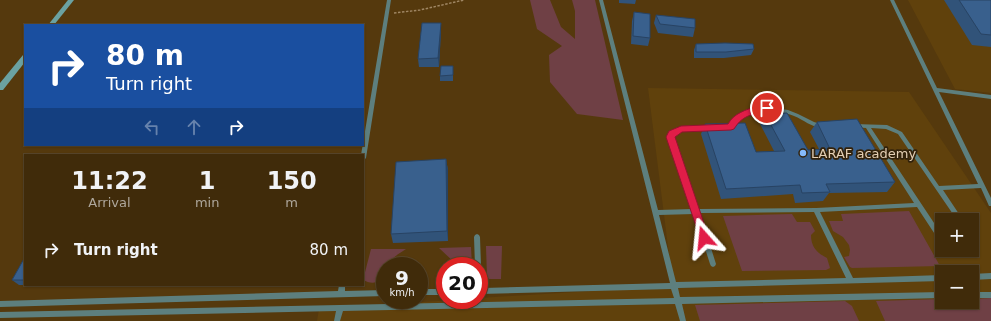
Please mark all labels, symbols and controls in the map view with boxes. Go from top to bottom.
text: 80 m [106,39,184,72]
icon: right [40,40,92,92]
text: Turn right [106,73,192,94]
pin [750,91,784,125]
icon: arrive [756,97,778,119]
icon: left [141,116,163,138]
icon: ahead [183,116,205,138]
icon: right [225,116,247,138]
place label: LARAF academy [811,146,916,161]
marker: LARAF academy [798,148,808,158]
text: 11:22 [71,167,148,195]
text: 1 [199,167,215,195]
text: 150 [267,167,317,195]
text: Arrival [88,195,131,210]
text: min [195,195,219,210]
text: m [285,195,298,210]
map controls [935,213,979,309]
button: + [935,213,979,257]
position arrow [683,217,725,259]
icon: right [40,239,62,261]
text: Turn right [74,241,158,259]
text: 80 m [310,241,348,259]
speed limit sign: 20 [436,257,488,309]
button: − [935,265,979,309]
text: 9 [395,266,409,290]
text: km/h [389,287,415,298]

